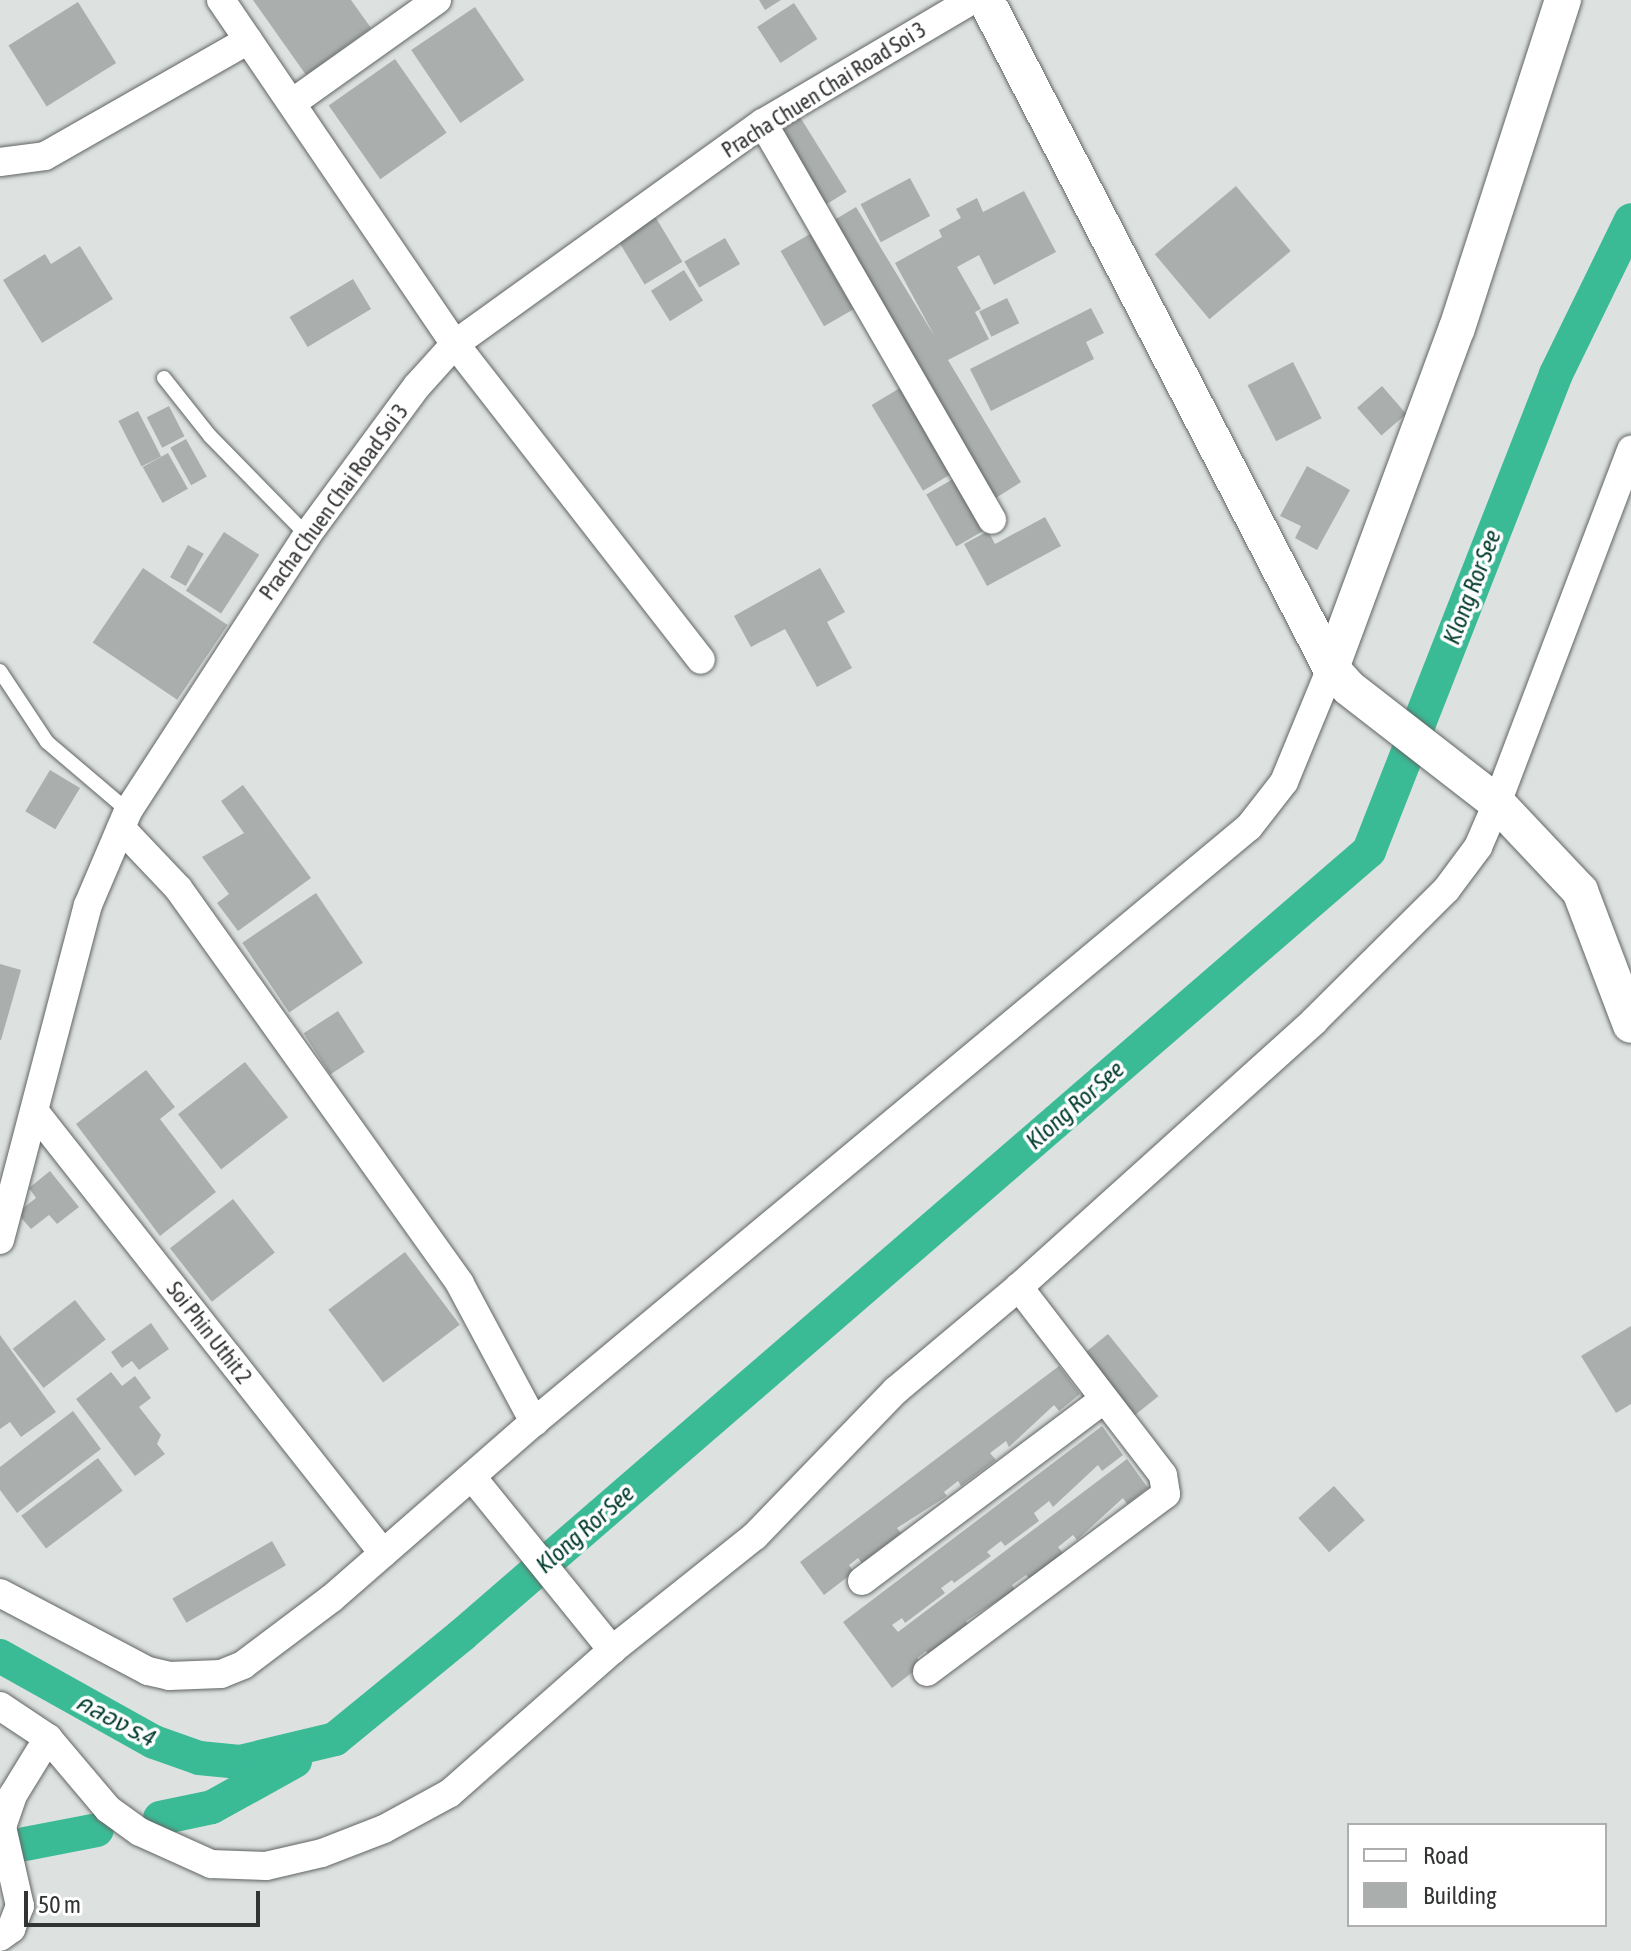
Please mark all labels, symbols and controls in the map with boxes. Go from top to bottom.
street label: Pracha Chuen Chai Road Soi 3 [717,16,931,164]
street label: Pracha Chuen Chai Road Soi 3 [254,399,414,605]
water label: Klong Ror See [1437,526,1507,648]
water label: Klong Ror See [1020,1055,1130,1155]
street label: Soi Phin Uthit 2 [161,1277,257,1389]
water label: Klong Ror See [530,1479,640,1579]
water label: คลอง ร.4 [71,1687,161,1753]
legend [1347,1823,1607,1927]
text: Road [1423,1842,1469,1869]
scale bar [28,1875,264,1925]
text: Building [1423,1882,1496,1909]
text: 50 m [38,1891,81,1918]

